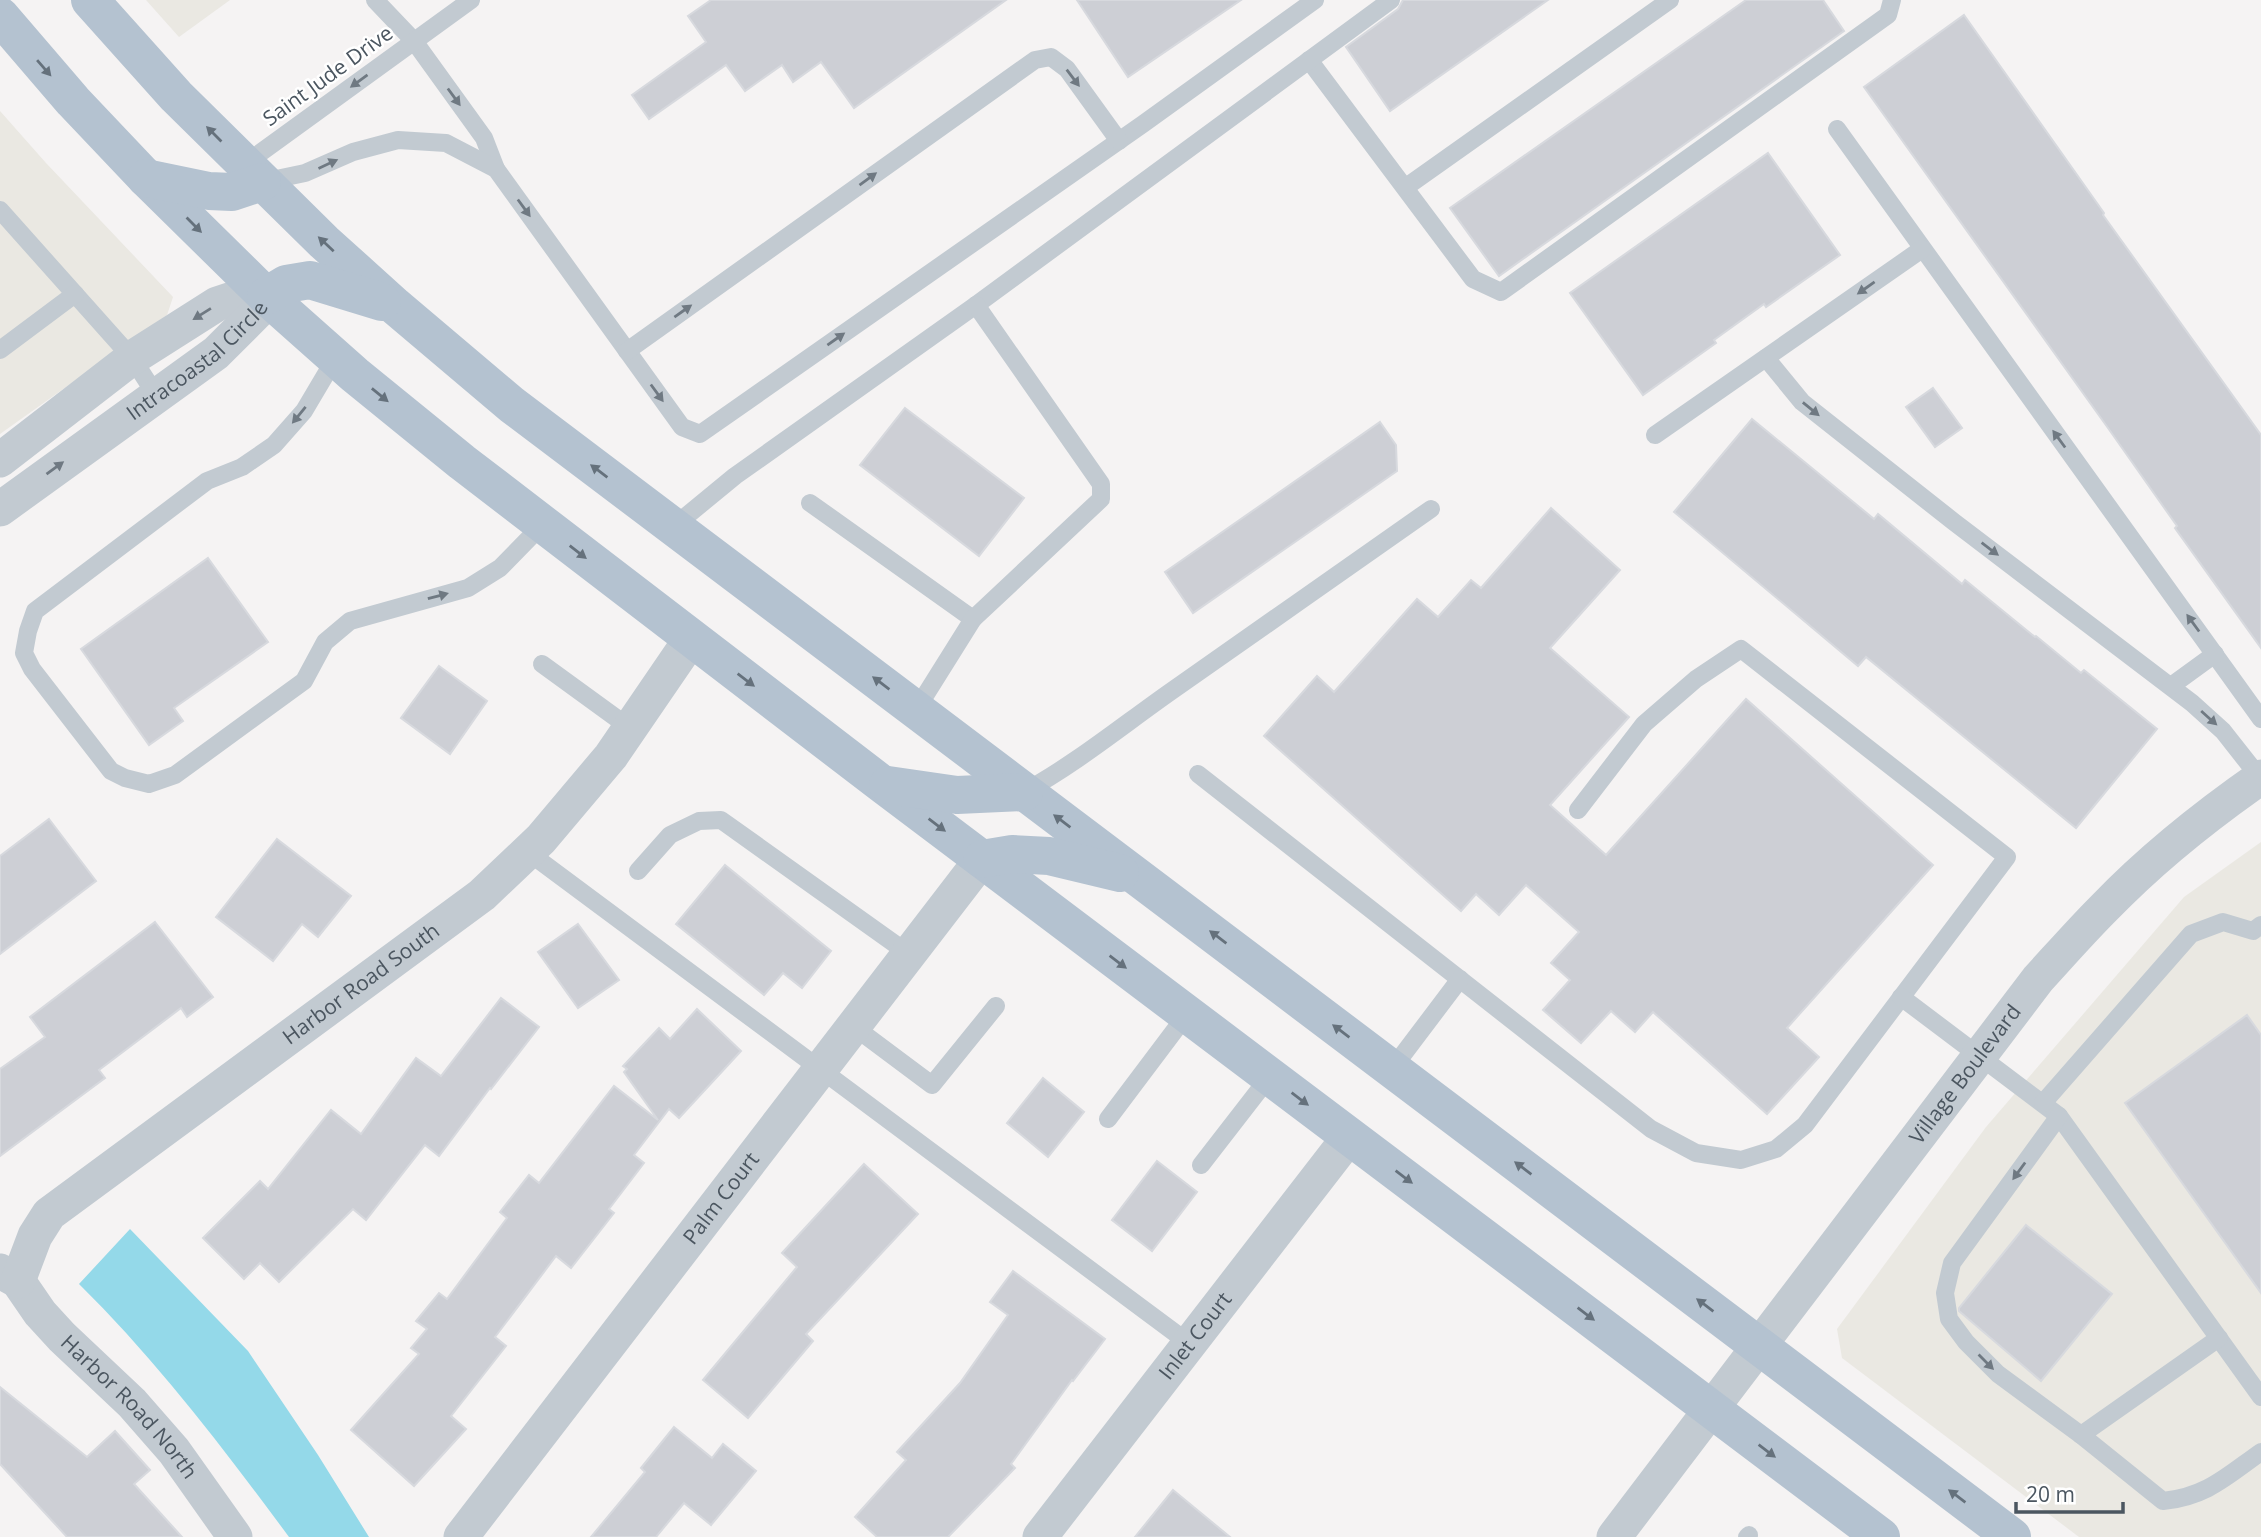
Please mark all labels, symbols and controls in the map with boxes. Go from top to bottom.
street label: Saint Jude Drive [257,19,398,132]
one-way arrow [36,59,51,76]
one-way arrow [1066,68,1080,87]
one-way arrow [350,74,368,88]
one-way arrow [447,88,461,106]
one-way arrow [206,126,223,142]
one-way arrow [317,158,338,169]
one-way arrow [859,172,877,186]
one-way arrow [517,199,531,217]
one-way arrow [186,217,203,234]
one-way arrow [318,236,335,252]
one-way arrow [1857,281,1875,295]
street label: Intracoastal Circle [120,297,274,426]
one-way arrow [674,305,692,319]
one-way arrow [192,308,211,321]
one-way arrow [827,332,845,346]
one-way arrow [650,384,664,402]
one-way arrow [372,387,389,402]
one-way arrow [1801,401,1819,416]
one-way arrow [292,406,307,424]
one-way arrow [2053,430,2067,448]
one-way arrow [46,462,64,476]
one-way arrow [590,464,608,478]
one-way arrow [1981,542,1999,556]
one-way arrow [569,544,587,558]
one-way arrow [427,590,449,601]
one-way arrow [2185,615,2200,633]
one-way arrow [737,673,755,687]
one-way arrow [871,676,890,690]
one-way arrow [2200,710,2218,726]
one-way arrow [1053,814,1071,828]
one-way arrow [928,818,946,832]
street label: Harbor Road South [277,916,445,1050]
one-way arrow [1209,930,1227,945]
one-way arrow [1109,955,1128,969]
street label: Village Boulevard [1903,998,2027,1149]
one-way arrow [1333,1023,1351,1038]
one-way arrow [1291,1091,1309,1105]
street label: Palm Court [676,1146,765,1250]
one-way arrow [1514,1161,1532,1175]
one-way arrow [2012,1162,2026,1180]
one-way arrow [1395,1170,1413,1185]
street label: Inlet Court [1152,1286,1237,1385]
one-way arrow [1695,1298,1714,1312]
one-way arrow [1577,1307,1595,1321]
street label: Harbor Road North [55,1328,204,1484]
one-way arrow [1977,1353,1994,1370]
one-way arrow [1757,1443,1775,1458]
scale bar [2016,1470,2123,1514]
text: 20 m [2026,1480,2075,1508]
one-way arrow [1948,1489,1966,1503]

